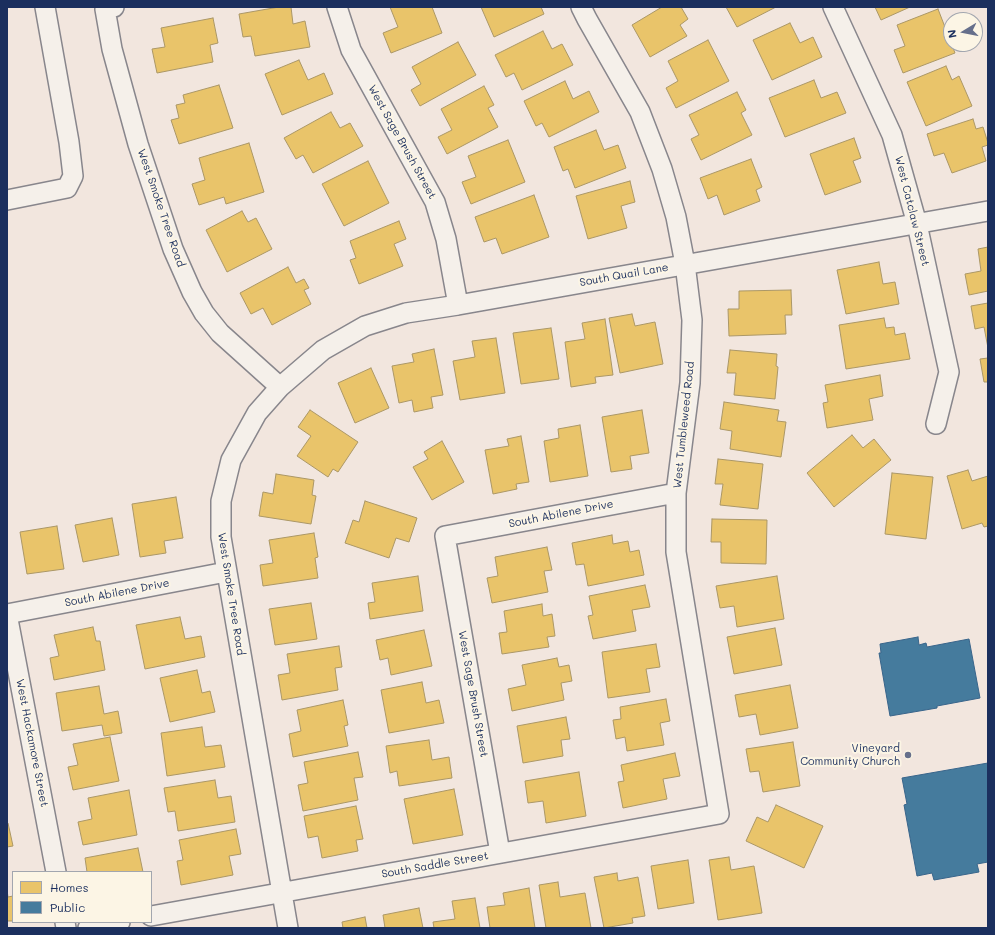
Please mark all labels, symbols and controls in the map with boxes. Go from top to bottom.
north arrow [943,12,983,52]
text: N [944,29,960,39]
street label: West Sage Brush Street [365,83,439,201]
street label: West Smoke Tree Road [135,147,187,269]
street label: West Catclaw Street [892,155,932,267]
street label: South Quail Lane [579,261,669,289]
street label: West Tumbleweed Road [671,361,697,489]
street label: South Abilene Drive [508,497,614,531]
street label: West Smoke Tree Road [215,532,247,656]
street label: South Abilene Drive [64,576,170,610]
street label: West Sage Brush Street [455,630,491,758]
street label: West Hackamore Street [13,678,51,808]
place label: Vineyard Community Church [800,742,900,768]
marker: Vineyard Community Church [903,750,913,760]
street label: South Saddle Street [380,849,490,881]
legend [12,871,152,923]
text: Homes [50,879,89,895]
text: Public [50,899,85,915]

